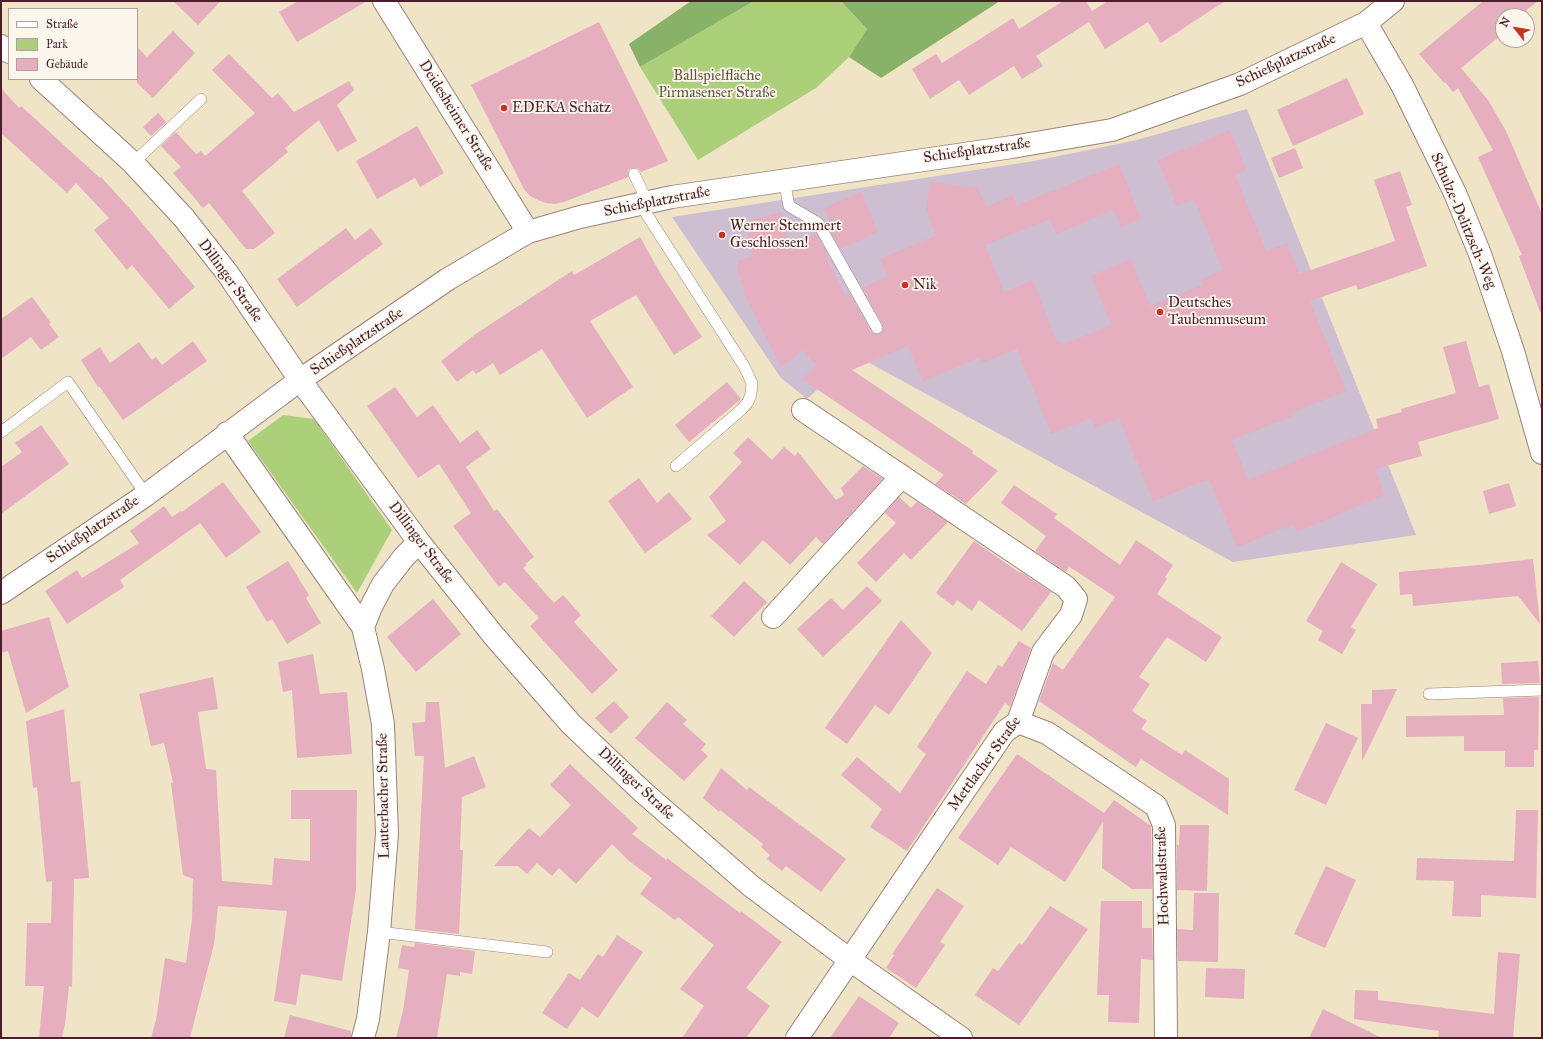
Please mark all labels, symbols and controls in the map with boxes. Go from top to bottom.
legend [8,8,138,80]
north arrow [1495,8,1535,48]
text: N [1497,15,1513,29]
text: Straße [46,17,78,31]
street label: Schießplatzstraße [1233,30,1339,92]
text: Park [46,37,68,51]
text: Gebäude [46,57,88,71]
street label: Deidesheimer Straße [415,57,497,175]
park label: Ballspielfläche Pirmasenser Straße [658,67,776,102]
place label: EDEKA Schätz [512,99,611,117]
marker: EDEKA Schätz [499,103,509,113]
street label: Schießplatzstraße [922,135,1032,167]
street label: Schulze-Delitzsch-Weg [1426,150,1500,292]
street label: Schießplatzstraße [602,183,712,221]
place label: Werner Stemmert Geschlossen! [730,217,841,252]
marker: Werner Stemmert Geschlossen! [717,230,727,240]
street label: Dillinger Straße [194,236,266,326]
place label: Nik [913,276,937,294]
marker: Nik [900,280,910,290]
place label: Deutsches Taubenmuseum [1168,294,1266,329]
street label: Schießplatzstraße [307,304,407,380]
marker: Deutsches Taubenmuseum [1155,307,1165,317]
street label: Schießplatzstraße [43,492,143,568]
street label: Dillinger Straße [384,498,458,588]
street label: Mettlacher Straße [945,713,1025,815]
street label: Lauterbacher Straße [374,733,394,859]
street label: Dillinger Straße [594,744,678,824]
street label: Hochwaldstraße [1152,826,1174,926]

